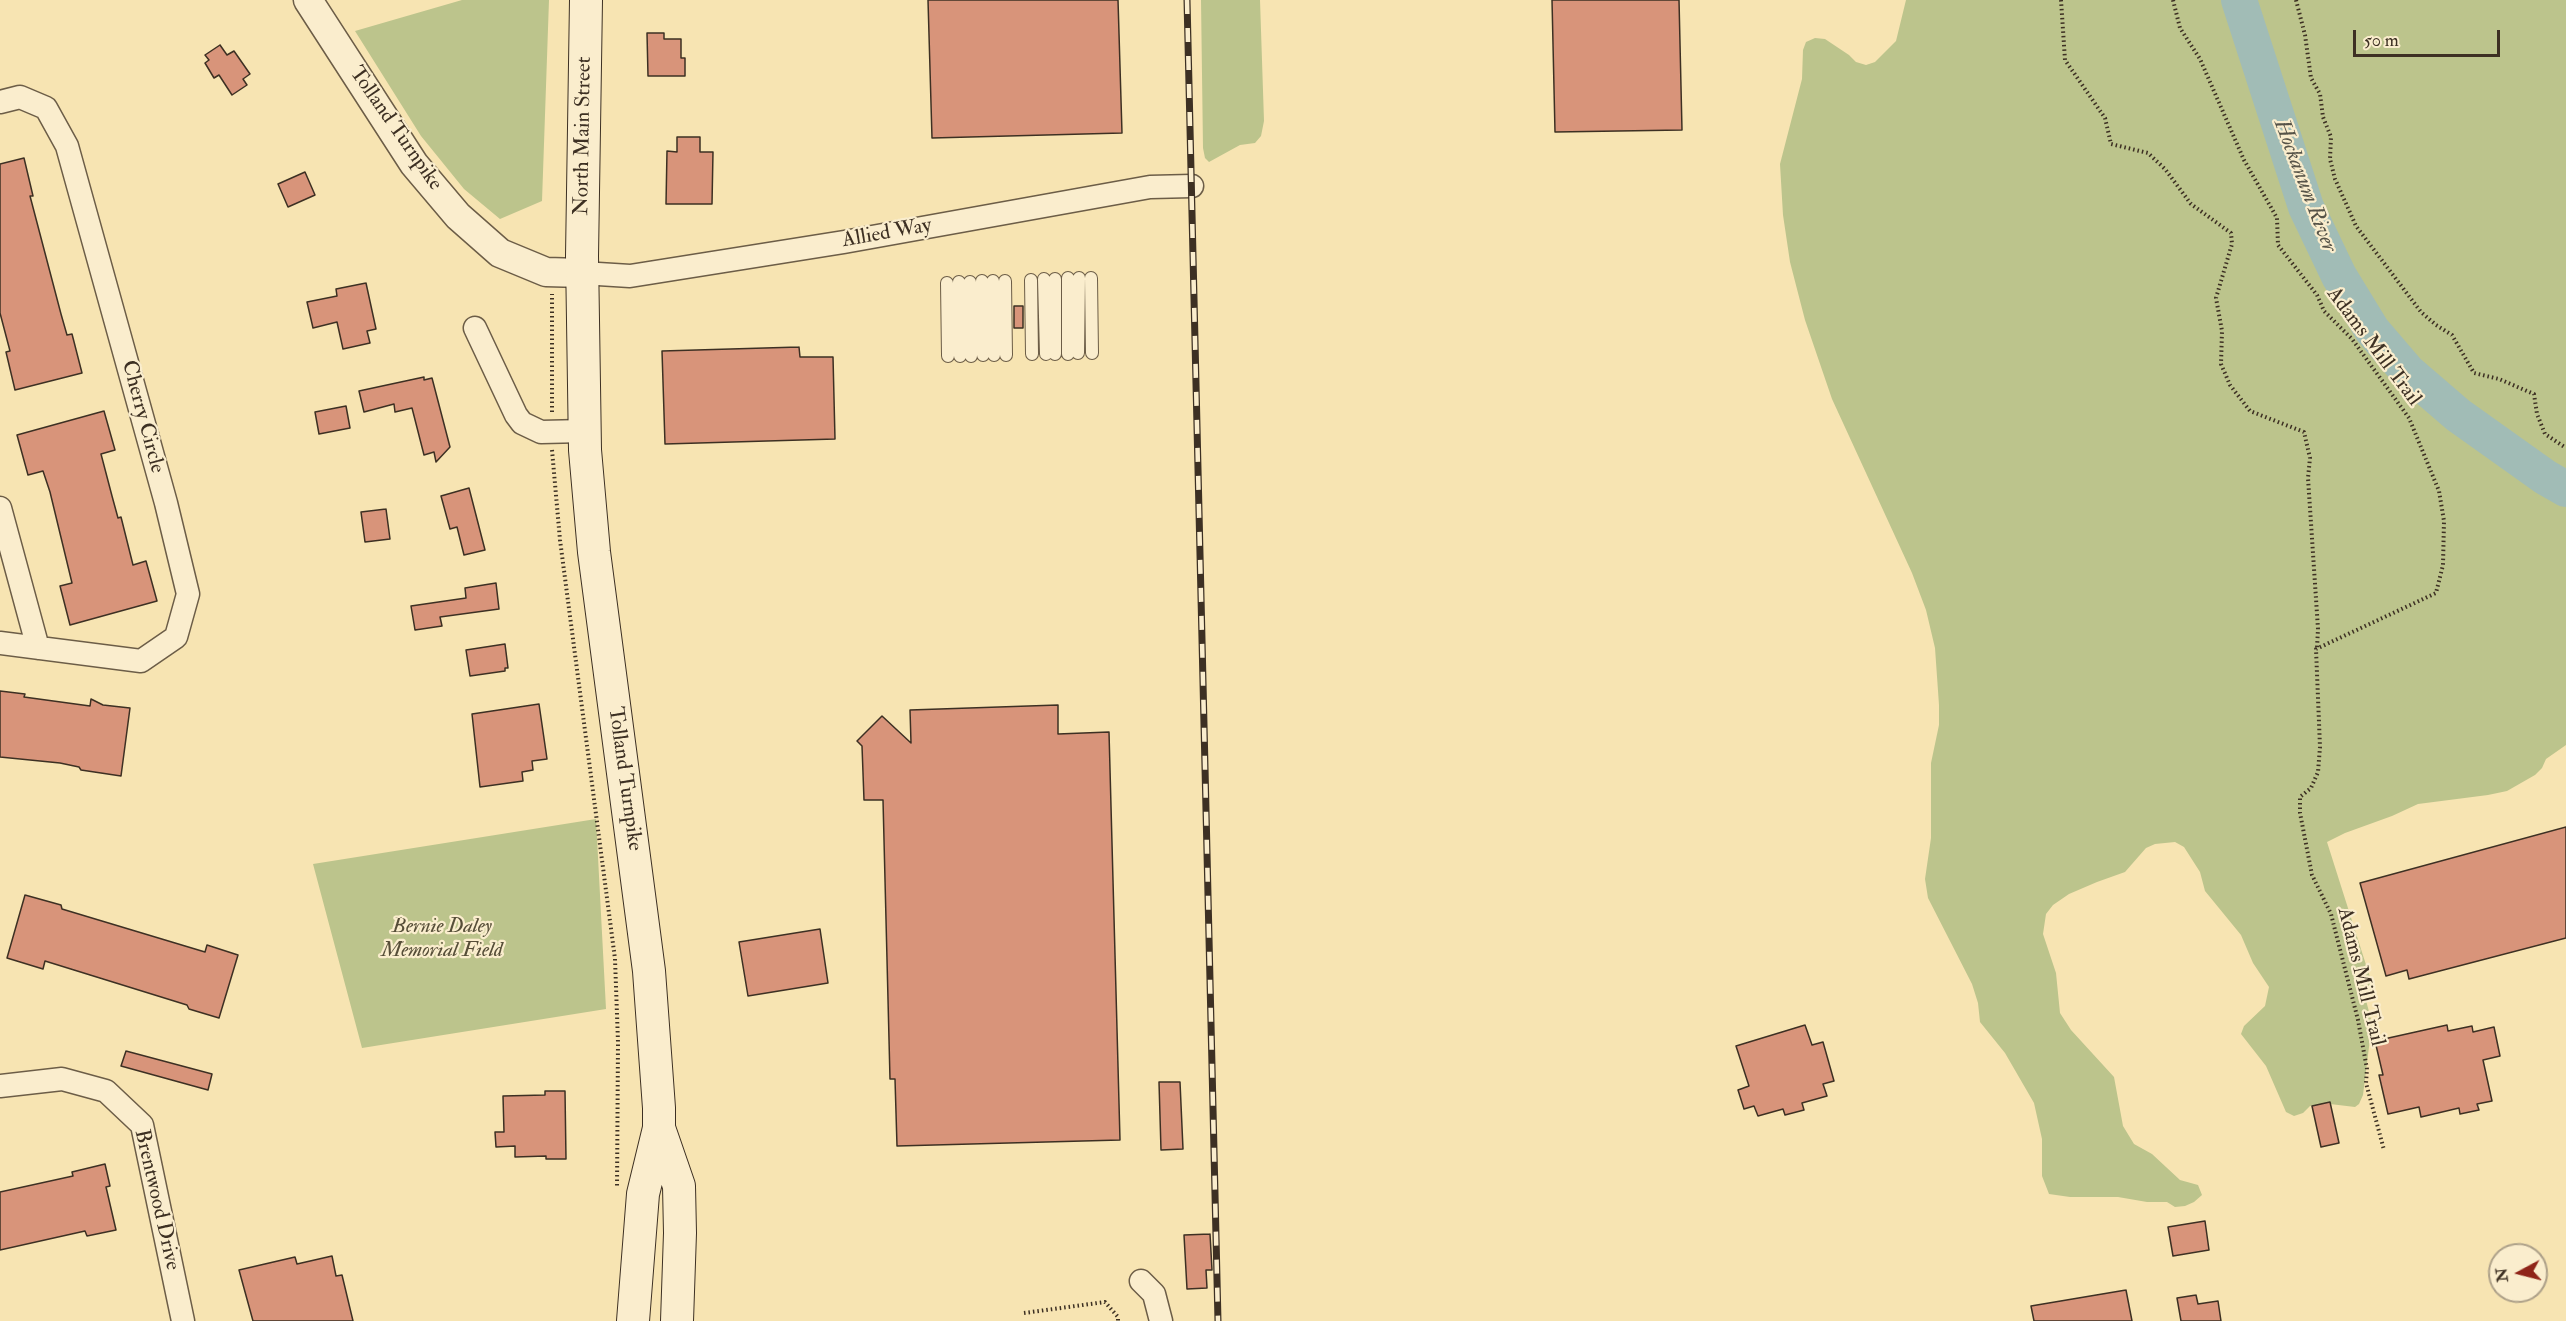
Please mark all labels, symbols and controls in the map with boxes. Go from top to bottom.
scale bar [2356,18,2503,56]
text: 50 m [2364,29,2399,52]
street label: North Main Street [570,56,598,216]
street label: Tolland Turnpike [343,62,447,196]
water label: Hockanum River [2267,116,2341,256]
street label: Allied Way [840,214,934,254]
street label: Adams Mill Trail [2320,283,2426,411]
street label: Cherry Circle [115,358,169,476]
street label: Tolland Turnpike [601,705,647,853]
street label: Adams Mill Trail [2331,905,2389,1049]
park label: Bernie Daley Memorial Field [381,914,503,964]
street label: Brentwood Drive [128,1127,184,1273]
north arrow [2488,1243,2548,1303]
text: N [2491,1267,2513,1283]

